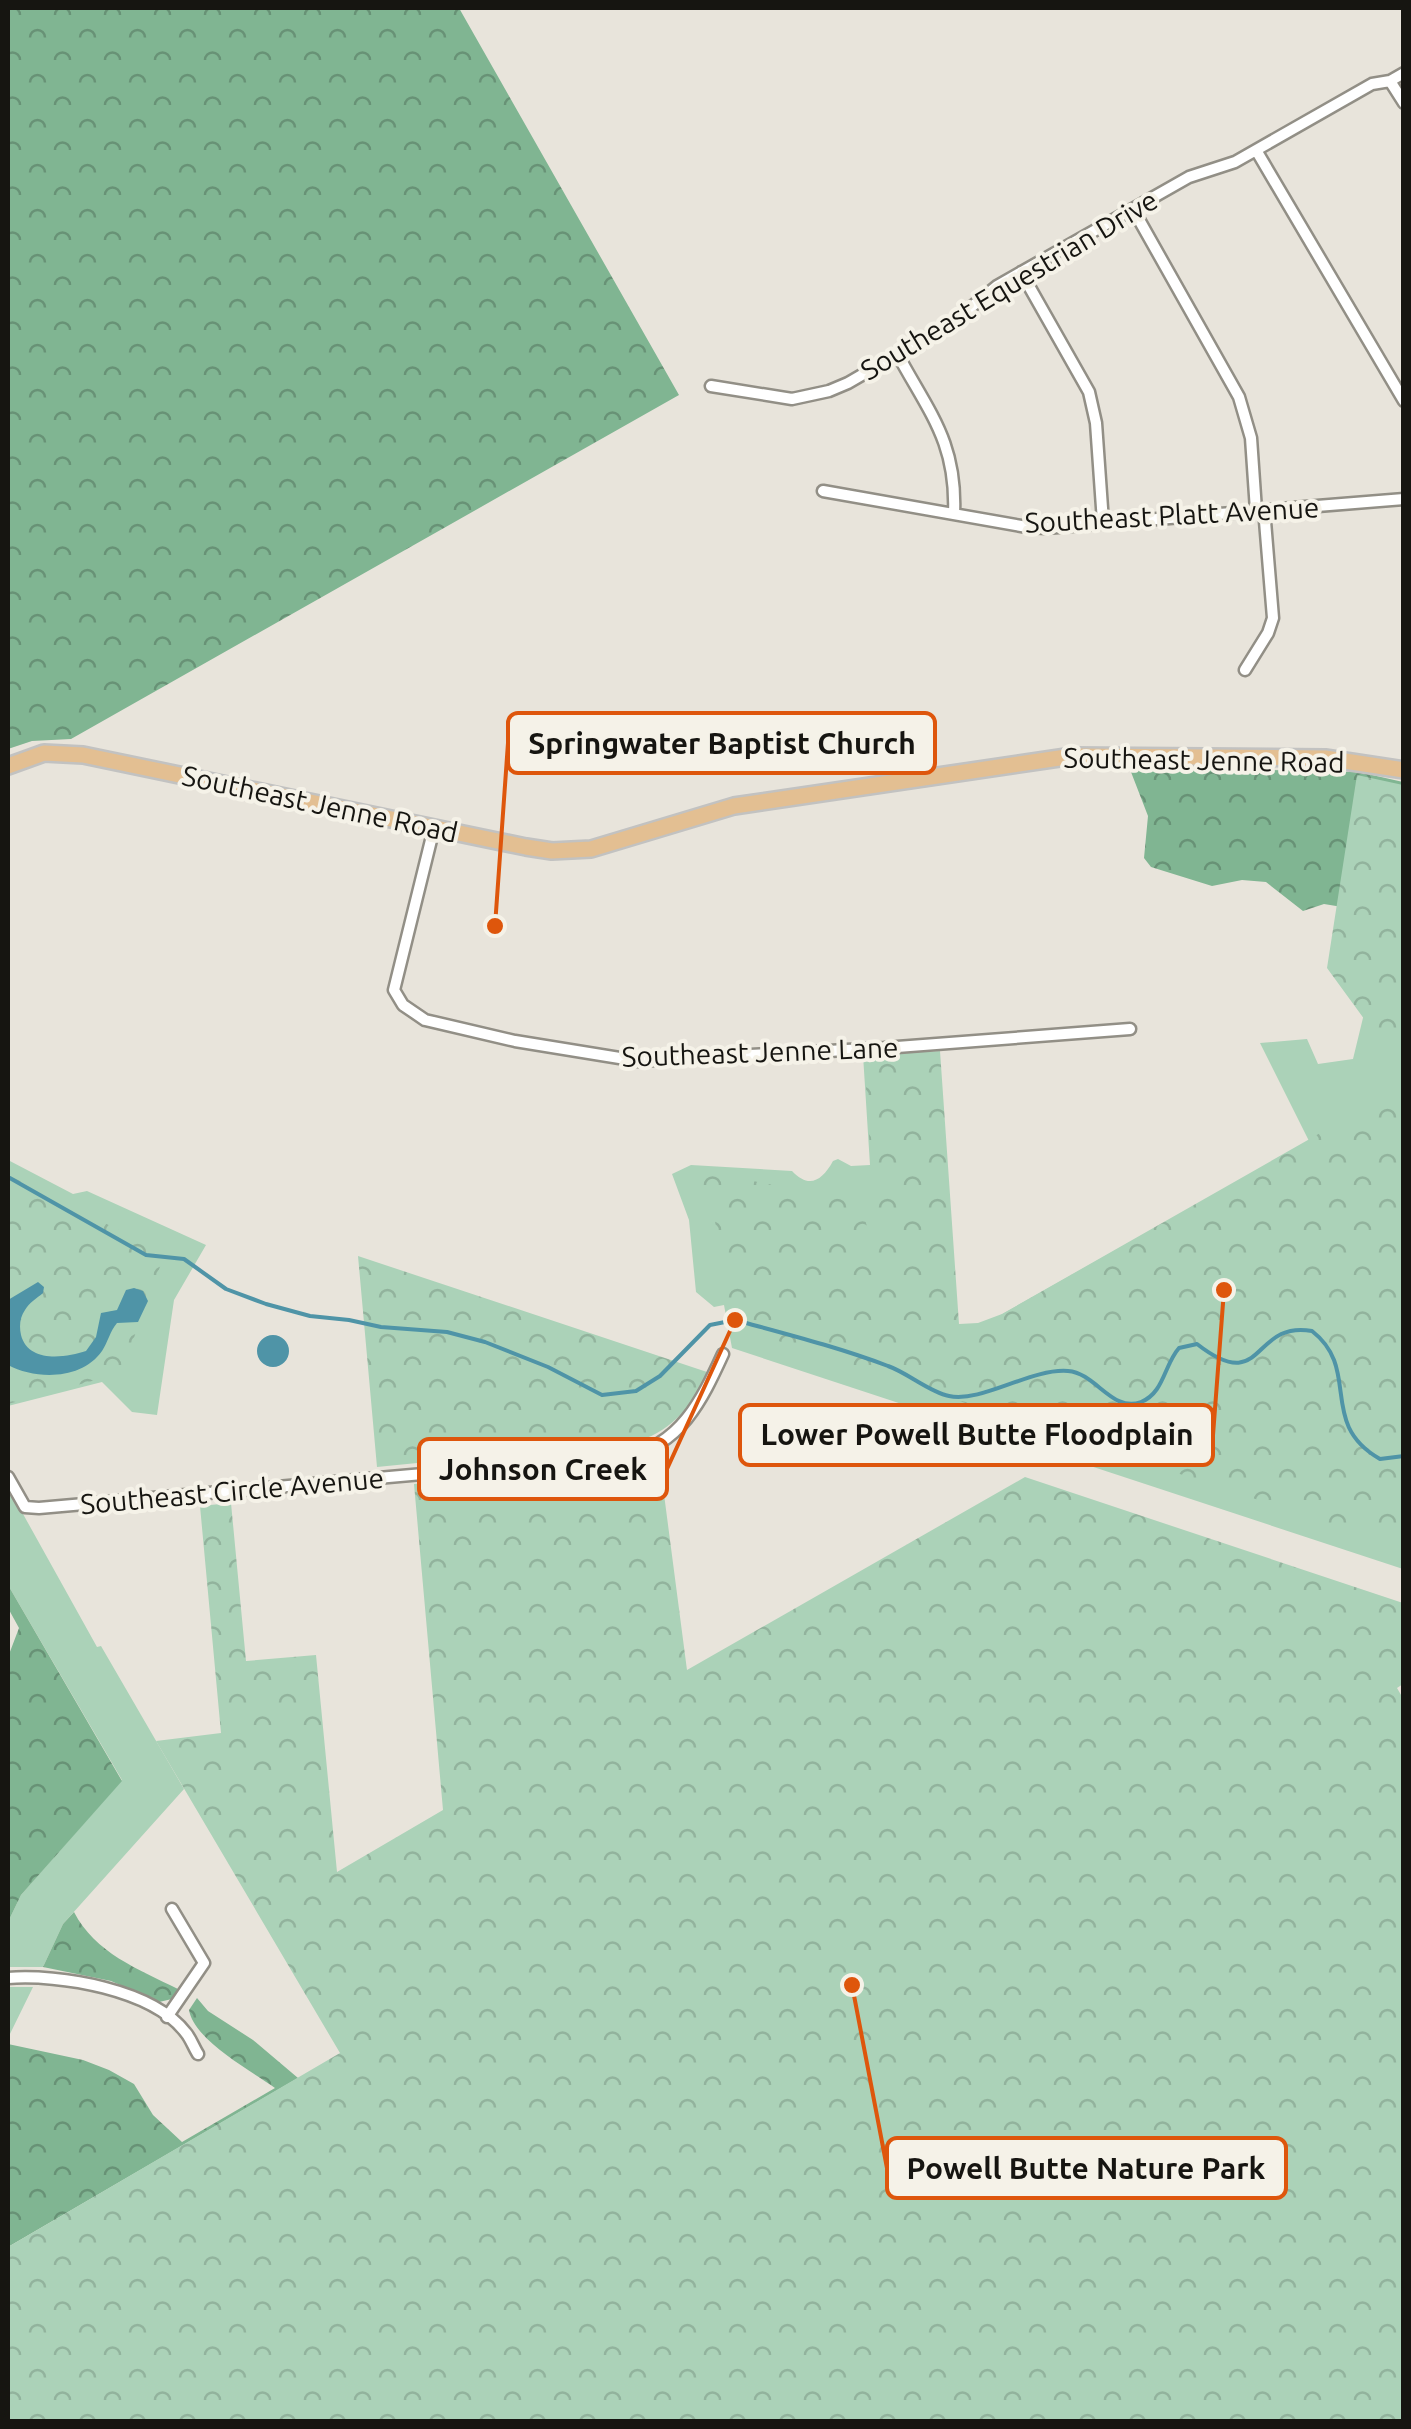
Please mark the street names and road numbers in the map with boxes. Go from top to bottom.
street label: Southeast Equestrian Drive [855,184,1163,386]
street label: Southeast Platt Avenue [1024,491,1320,538]
street label: Southeast Jenne Road [1063,742,1345,777]
street label: Southeast Jenne Road [179,759,461,848]
street label: Southeast Jenne Lane [621,1031,899,1072]
street label: Southeast Circle Avenue [79,1462,385,1519]

